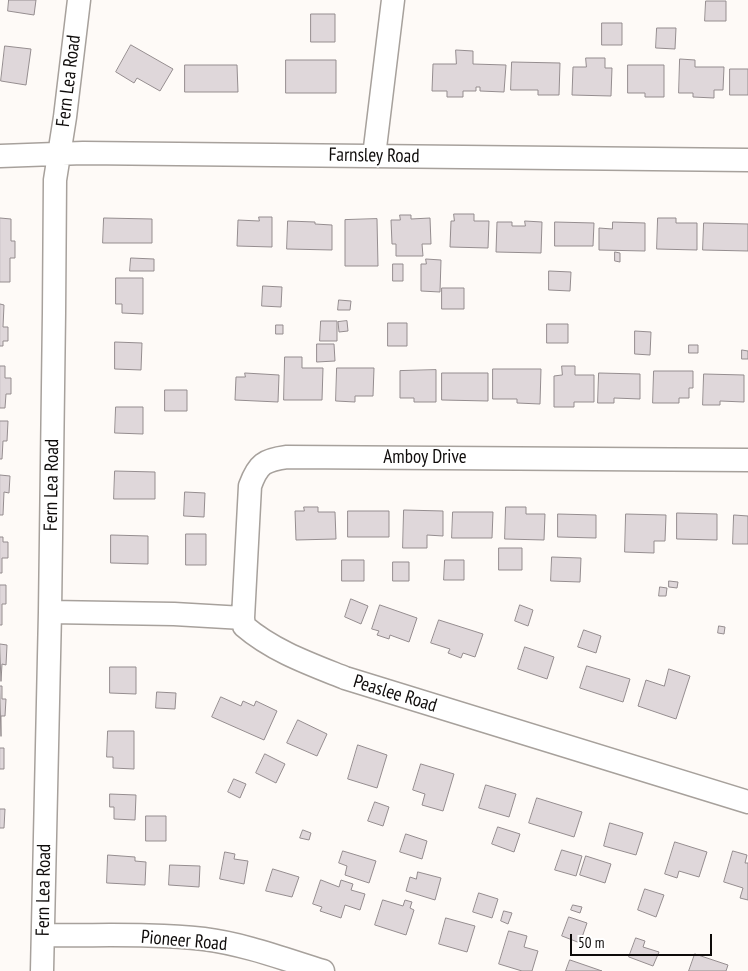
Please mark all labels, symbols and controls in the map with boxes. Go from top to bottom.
street label: Fern Lea Road [52,34,86,128]
street label: Farnsley Road [328,144,420,168]
street label: Fern Lea Road [40,439,64,531]
street label: Amboy Drive [383,447,467,469]
street label: Peaslee Road [350,670,440,718]
street label: Fern Lea Road [32,844,56,936]
scale bar [573,924,716,956]
street label: Pioneer Road [140,926,228,956]
text: 50 m [578,933,604,952]

